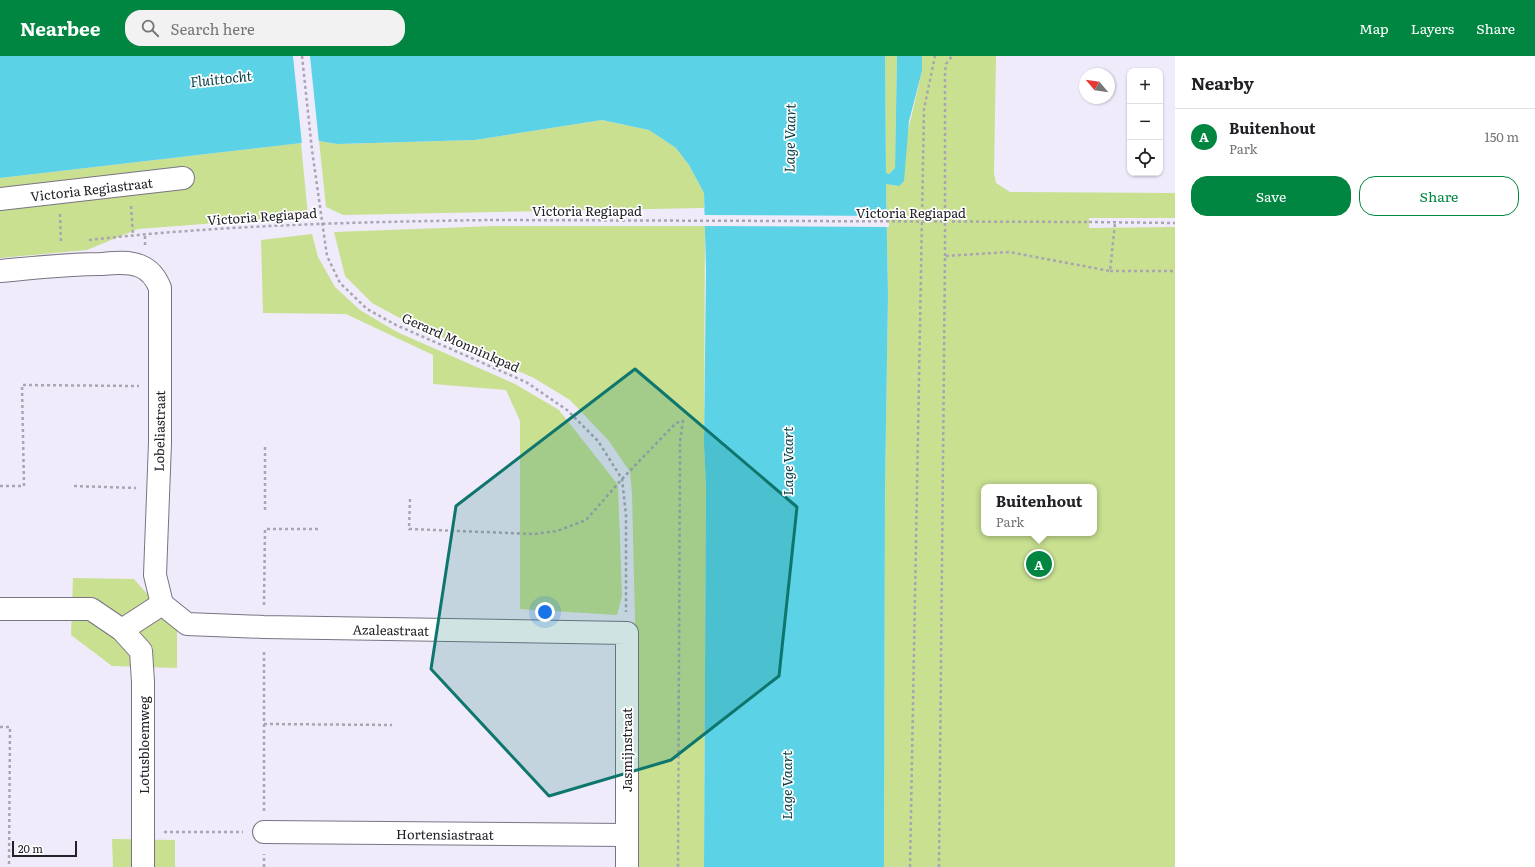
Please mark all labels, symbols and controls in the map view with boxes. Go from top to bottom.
search box [125,10,405,46]
text: Nearbee [20,14,101,42]
icon: search [139,17,161,39]
text: Search here [171,17,255,40]
text: Map [1359,18,1389,38]
text: Layers [1411,18,1454,38]
text: Share [1476,18,1515,38]
water label: Fluittocht [189,65,253,91]
north arrow [1079,68,1115,104]
map controls [1127,68,1163,176]
button: + [1127,68,1163,104]
text: Nearby [1191,70,1254,95]
water label: Lage Vaart [778,103,800,173]
button: − [1127,104,1163,140]
text: Buitenhout [1229,116,1316,139]
text: A [1199,127,1209,146]
text: 150 m [1484,127,1519,146]
text: Park [1229,139,1258,158]
button: locate [1127,140,1163,176]
street label: Victoria Regiastraat [29,172,154,205]
button: Save [1191,176,1351,216]
button: Share [1359,176,1519,216]
street label: Victoria Regiapad [532,201,642,220]
street label: Victoria Regiapad [206,203,318,229]
street label: Victoria Regiapad [856,203,966,222]
street label: Gerard Monninkpad [399,307,523,377]
street label: Lobeliastraat [149,389,169,472]
water label: Lage Vaart [777,426,797,496]
popup [981,484,1097,536]
text: Buitenhout [996,489,1082,512]
text: Park [996,512,1024,531]
pin: A [1026,549,1052,579]
your location [535,602,555,622]
street label: Azaleastraat [352,619,430,639]
street label: Lotusbloemweg [134,695,153,794]
street label: Jasmijnstraat [617,707,636,792]
water label: Lage Vaart [776,750,796,820]
street label: Hortensiastraat [396,824,495,843]
scale bar [12,839,77,858]
text: 20 m [18,840,43,856]

